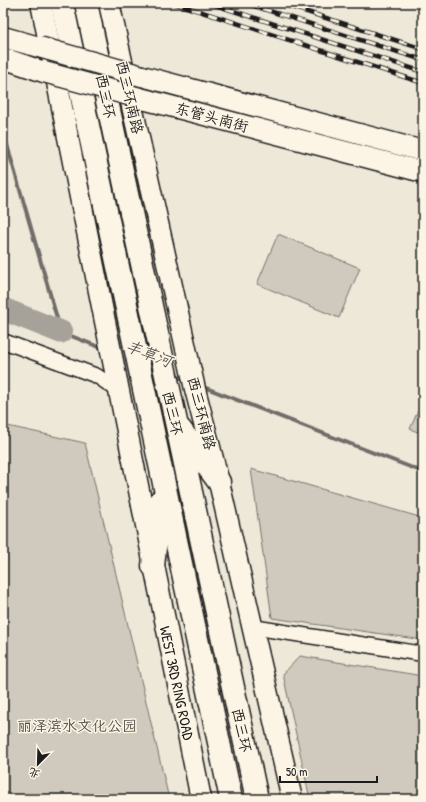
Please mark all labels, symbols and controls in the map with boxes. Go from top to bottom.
street label: 西三环南路 [111,58,149,136]
street label: 西三环 [91,72,121,120]
street label: 东管头南街 [173,97,251,137]
water label: 丰草河 [123,334,178,373]
street label: 西三环南路 [183,374,221,452]
street label: 西三环 [158,389,188,437]
street label: WEST 3RD RING ROAD [155,624,199,743]
street label: 西三环 [227,706,257,754]
park label: 丽泽滨水文化公园 [17,715,137,736]
north arrow [18,744,58,784]
scale bar [280,758,377,784]
text: 50 m [286,763,307,780]
text: 北 [26,765,42,782]

